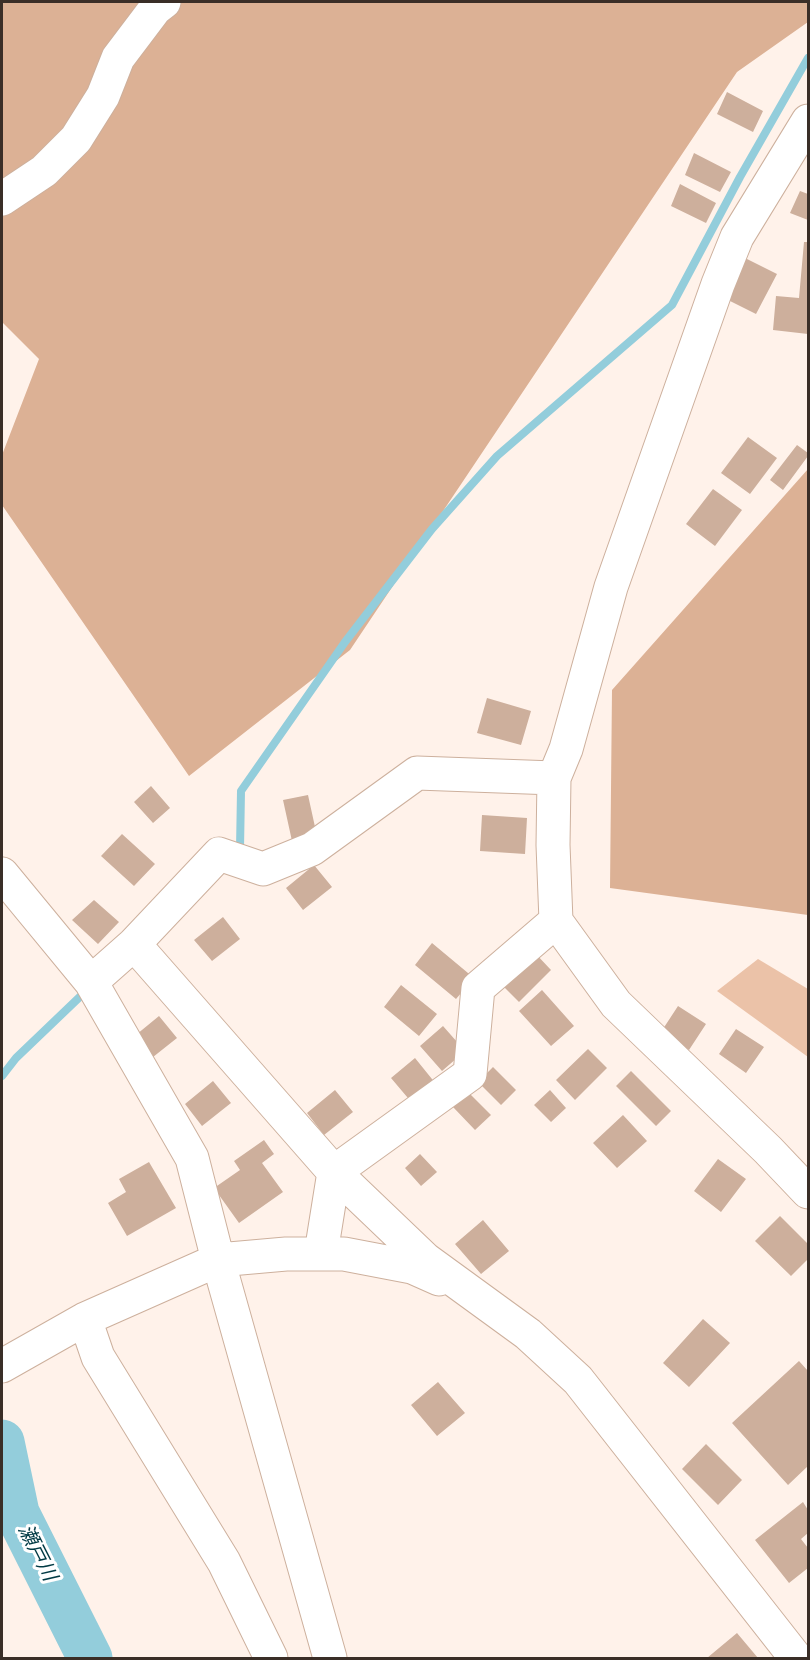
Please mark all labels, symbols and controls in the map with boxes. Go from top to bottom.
water label: 瀬戸川 [13,1521,61,1585]

